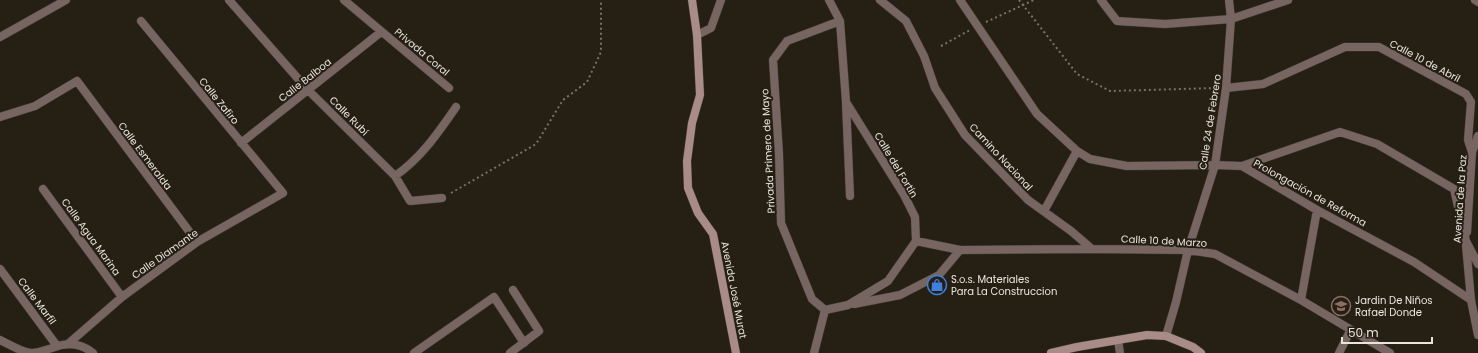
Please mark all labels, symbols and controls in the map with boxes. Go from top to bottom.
street label: Privada Coral [391,25,453,79]
street label: Calle 10 de Abril [1387,36,1463,86]
street label: Calle Balboa [275,55,335,105]
street label: Calle 24 de Febrero [1195,73,1225,171]
street label: Calle Zafiro [195,74,243,128]
street label: Privada Primero de Mayo [757,88,779,214]
street label: Calle Rubí [326,93,372,139]
street label: Calle Esmeralda [114,119,176,193]
street label: Camino Nacional [966,120,1036,194]
street label: Calle del Fortín [871,129,921,201]
street label: Avenida de la Paz [1449,154,1471,244]
street label: Prolongación de Reforma [1251,156,1369,230]
street label: Calle Agua Marina [58,195,124,279]
street label: Calle Diamante [129,226,201,282]
street label: Calle 10 de Marzo [1121,231,1207,251]
street label: Avenida José Murat [717,240,751,340]
place label: S.o.s. Materiales Para La Construccion [951,272,1057,299]
street label: Calle Marfil [14,274,60,328]
shop icon: S.o.s. Materiales Para La Construccion [926,274,948,296]
place label: Jardin De Niños Rafael Donde [1355,293,1433,320]
school or university icon: Jardin De Niños Rafael Donde [1330,295,1352,317]
scale bar [1342,319,1432,345]
text: 50 m [1348,324,1379,341]

